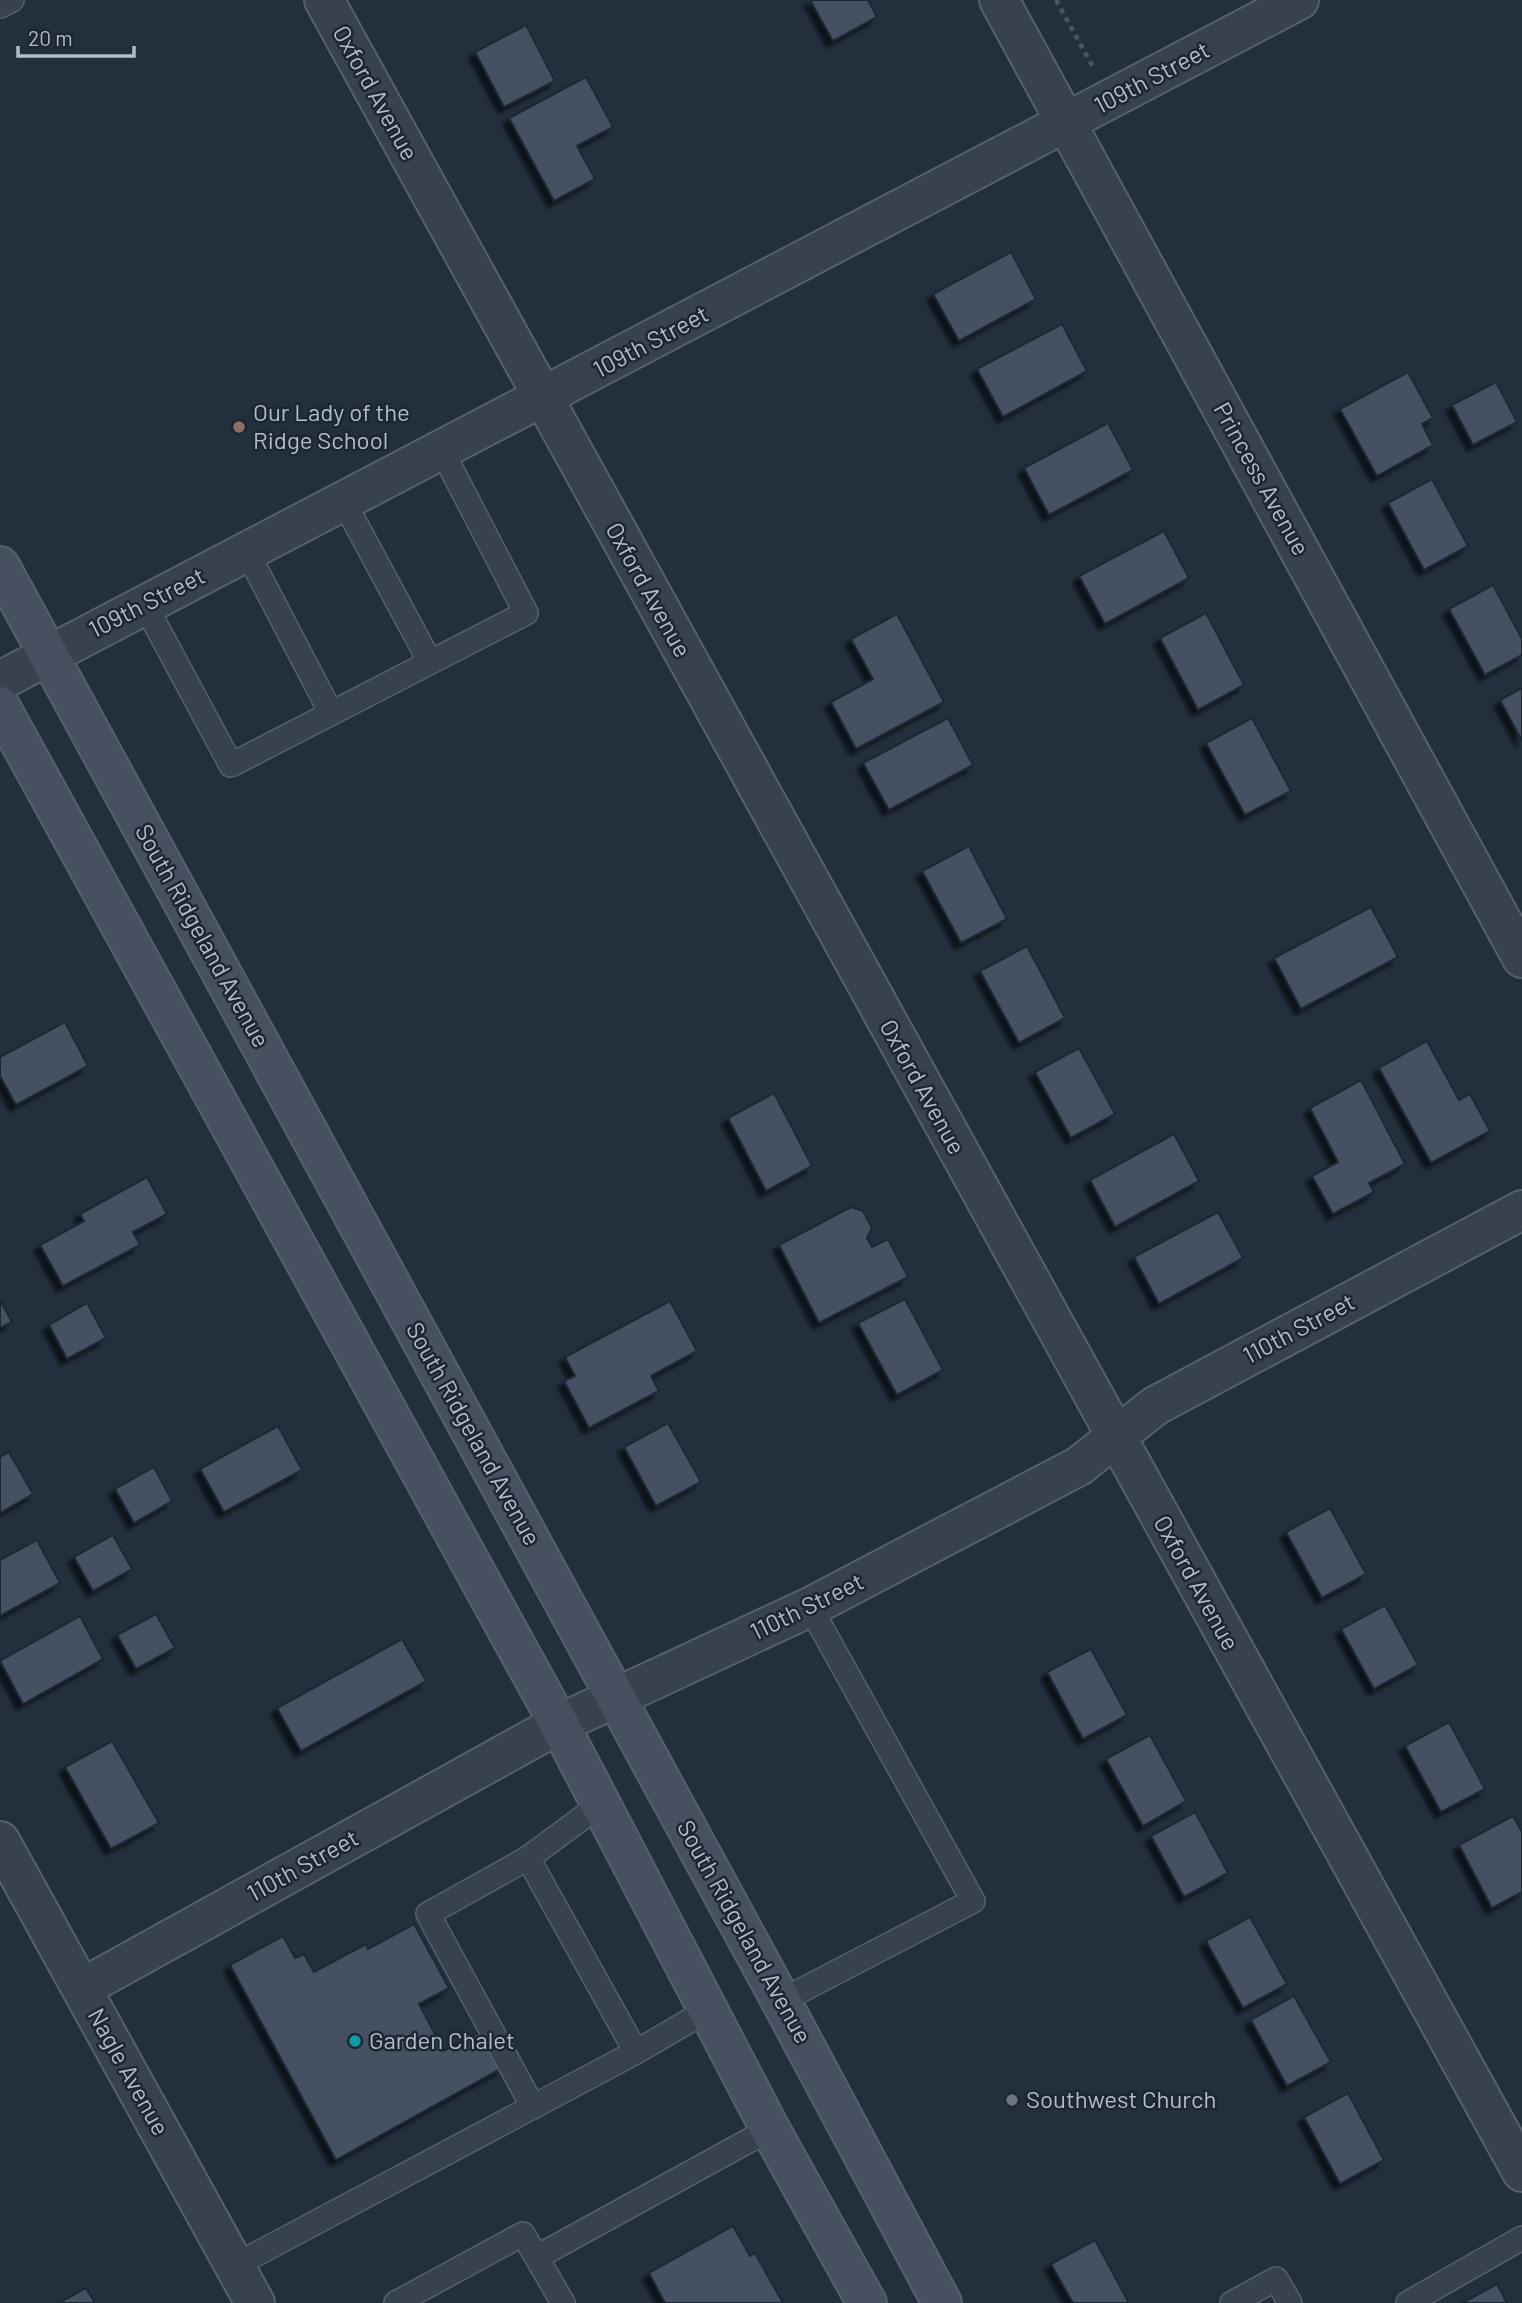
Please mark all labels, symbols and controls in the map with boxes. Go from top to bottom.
scale bar [18,14,133,58]
street label: Oxford Avenue [327,20,425,165]
text: 20 m [28,25,73,50]
street label: 109th Street [1089,34,1214,119]
street label: 109th Street [588,298,713,383]
place label: Our Lady of the Ridge School [253,397,410,454]
street label: Princess Avenue [1208,397,1316,560]
marker: Our Lady of the Ridge School [231,419,247,435]
street label: Oxford Avenue [600,517,698,662]
street label: 109th Street [83,560,209,643]
street label: South Ridgeland Avenue [130,819,277,1052]
street label: Oxford Avenue [874,1014,972,1159]
street label: 110th Street [1237,1286,1359,1369]
street label: South Ridgeland Avenue [401,1317,548,1550]
street label: Oxford Avenue [1148,1510,1246,1655]
street label: 110th Street [745,1566,868,1646]
street label: South Ridgeland Avenue [672,1815,819,2048]
street label: 110th Street [242,1822,363,1907]
street label: Nagle Avenue [83,2003,176,2140]
place label: Garden Chalet [369,2025,515,2054]
marker: Garden Chalet [347,2033,363,2049]
place label: Southwest Church [1026,2084,1216,2113]
marker: Southwest Church [1004,2092,1020,2108]

